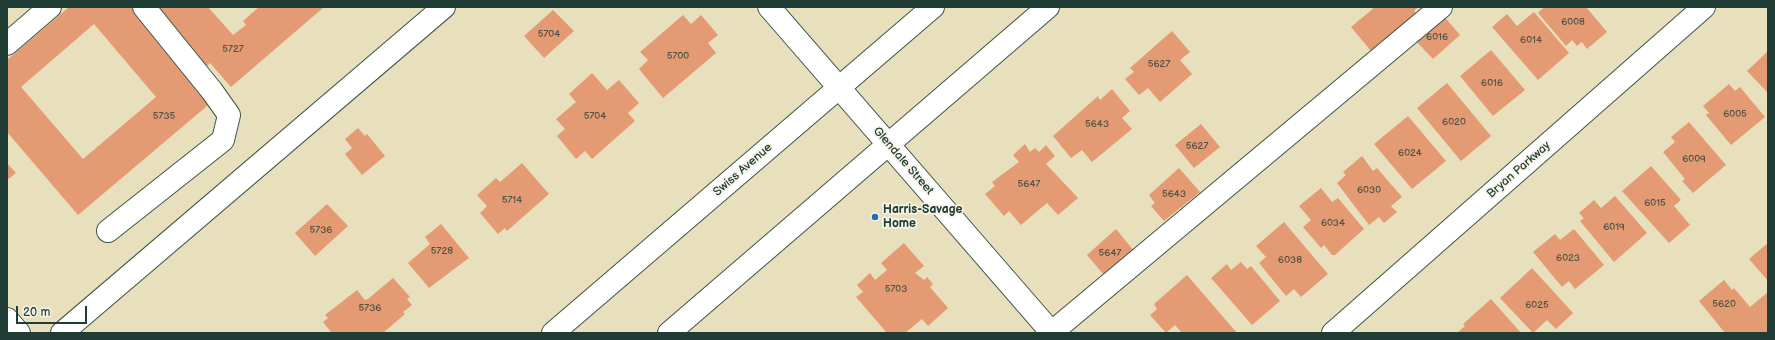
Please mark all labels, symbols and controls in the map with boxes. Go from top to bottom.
house number: 6008 [1561,16,1585,28]
house number: 5704 [538,28,560,40]
house number: 6016 [1426,31,1448,43]
house number: 6014 [1520,34,1542,46]
house number: 5727 [222,43,244,55]
house number: 5700 [667,50,689,62]
house number: 5627 [1148,58,1170,70]
house number: 6016 [1481,77,1503,89]
house number: 6005 [1723,108,1747,120]
house number: 5735 [153,110,175,122]
house number: 5704 [584,110,606,122]
house number: 6020 [1442,116,1466,128]
house number: 5643 [1085,118,1109,130]
street label: Glendale Street [870,124,936,198]
street label: Bryan Parkway [1484,139,1554,201]
street label: Swiss Avenue [711,140,775,200]
house number: 5627 [1186,140,1208,152]
house number: 6024 [1398,147,1422,159]
house number: 6009 [1682,153,1706,165]
house number: 5647 [1018,178,1040,190]
house number: 6030 [1357,184,1381,196]
house number: 5643 [1162,188,1186,200]
house number: 5714 [502,194,522,206]
house number: 6015 [1644,197,1666,209]
place label: Harris-Savage Home [883,203,962,231]
marker: Harris-Savage Home [870,212,880,222]
house number: 6034 [1321,217,1345,229]
house number: 6019 [1603,221,1625,233]
house number: 5736 [310,224,332,236]
house number: 5728 [431,245,453,257]
house number: 5647 [1099,247,1121,259]
house number: 6023 [1556,252,1580,264]
house number: 6038 [1278,254,1302,266]
house number: 5703 [885,283,907,295]
scale bar [18,298,89,324]
house number: 5620 [1712,298,1736,310]
house number: 6025 [1525,299,1549,311]
house number: 5736 [359,302,381,314]
text: 20 m [23,305,50,320]

